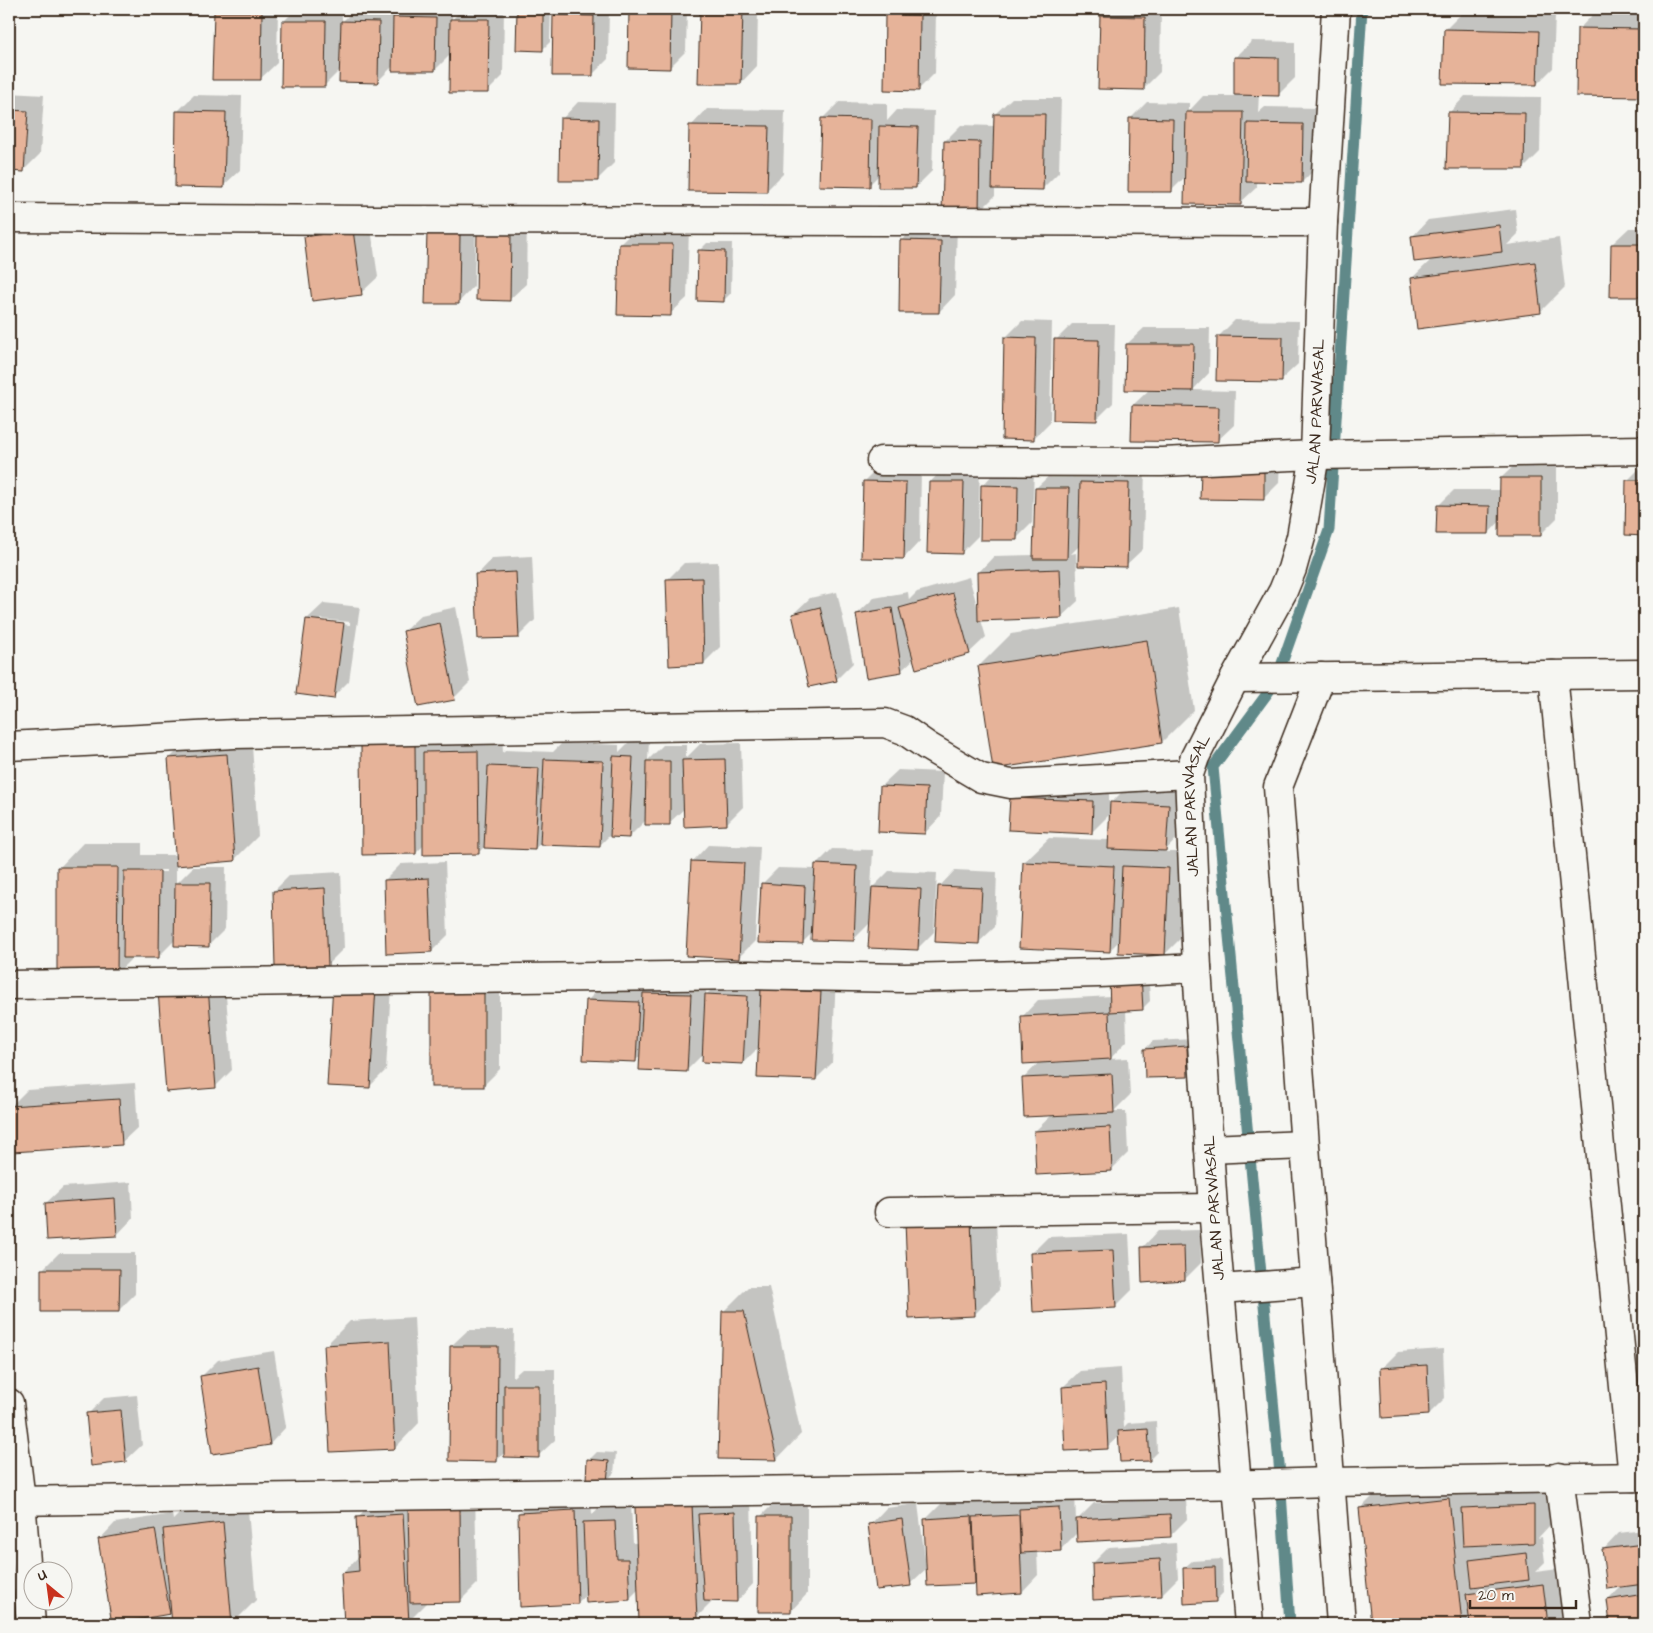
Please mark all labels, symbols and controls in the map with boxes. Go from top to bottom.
street label: JALAN PARWASAL [1299,338,1330,485]
street label: JALAN PARWASAL [1178,730,1216,877]
street label: JALAN PARWASAL [1198,1135,1230,1281]
north arrow [22,1560,72,1610]
text: U [34,1565,51,1586]
scale bar [1470,1578,1577,1610]
text: 20 m [1478,1585,1514,1606]

